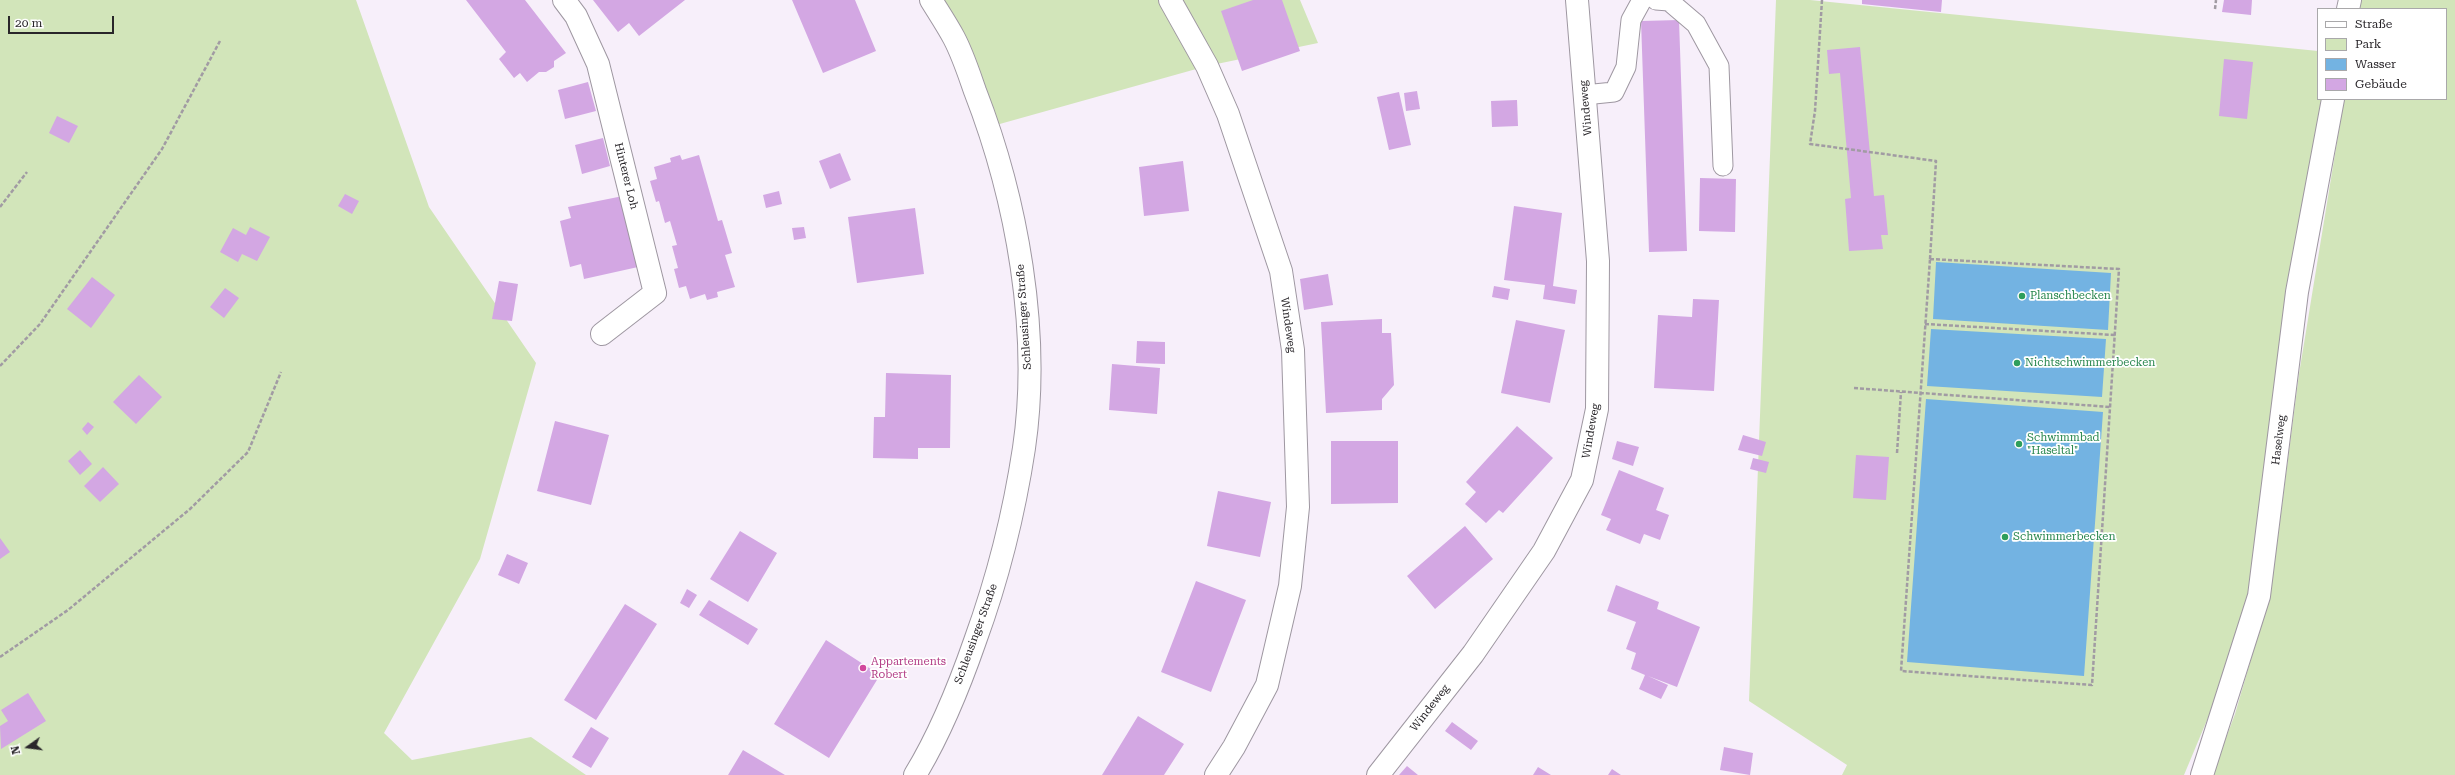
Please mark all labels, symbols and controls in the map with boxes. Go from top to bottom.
scale bar [10,8,116,34]
legend [2317,8,2447,100]
text: 20 m [15,16,42,30]
text: Straße [2355,17,2392,31]
text: Park [2355,37,2381,51]
text: Wasser [2355,57,2396,71]
text: Gebäude [2355,77,2407,91]
street label: Windeweg [1577,80,1595,136]
street label: Hinterer Loh [611,141,641,211]
street label: Schleusinger Straße [1014,264,1034,370]
place label: Planschbecken [2030,289,2111,303]
marker: Planschbecken [2017,291,2027,301]
street label: Windeweg [1278,296,1298,354]
place label: Nichtschwimmerbecken [2025,356,2155,370]
marker: Nichtschwimmerbecken [2012,358,2022,368]
street label: Windeweg [1580,402,1602,460]
street label: Haselweg [2269,414,2289,466]
place label: Schwimmbad "Haseltal" [2027,431,2100,457]
marker: Schwimmbad "Haseltal" [2014,439,2024,449]
place label: Schwimmerbecken [2013,530,2116,544]
marker: Schwimmerbecken [2000,532,2010,542]
street label: Schleusinger Straße [952,582,1000,686]
place label: Appartements Robert [871,655,946,681]
marker: Appartements Robert [858,663,868,673]
street label: Windeweg [1408,682,1452,734]
north arrow [8,727,48,767]
text: N [9,744,23,756]

